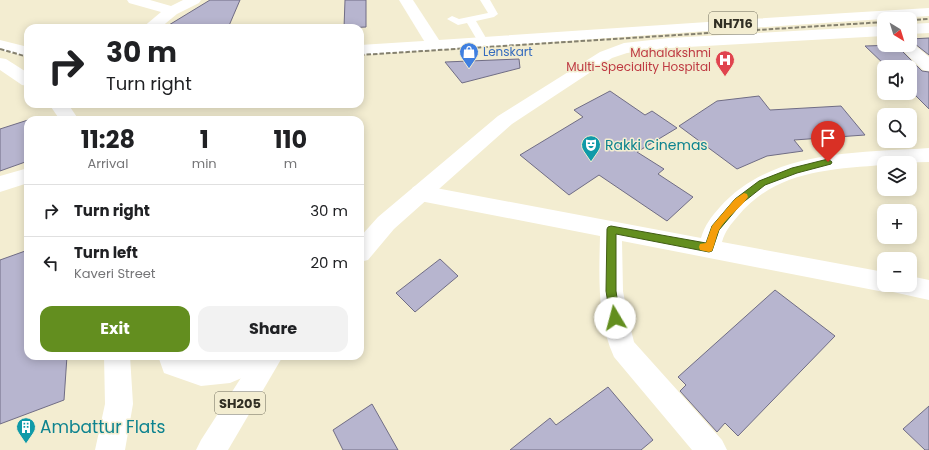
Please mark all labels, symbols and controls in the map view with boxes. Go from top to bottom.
road number: NH716 [709,12,757,34]
north arrow [877,12,917,52]
map controls [877,12,917,292]
text: 30 m [106,33,177,72]
icon: right [40,40,92,92]
shop icon: Lenskart [458,41,480,69]
place label: Lenskart [483,43,533,60]
place label: Mahalakshmi Multi-Speciality Hospital [566,44,711,75]
hospital icon: Mahalakshmi Multi-Speciality Hospital [714,49,736,77]
button: sound [877,60,917,100]
text: Turn right [106,71,192,96]
button: search [877,108,917,148]
pin [811,121,845,162]
text: 11:28 [81,123,135,156]
text: 1 [200,123,209,156]
text: 110 [273,123,307,156]
icon: arrive [817,127,839,149]
theatre icon: Rakki Cinemas [580,134,602,162]
place label: Rakki Cinemas [605,135,708,155]
text: Arrival [87,154,128,173]
text: min [192,154,217,173]
text: m [284,154,297,173]
button: layers [877,156,917,196]
icon: right [40,200,62,222]
text: Turn right [74,200,150,221]
text: 30 m [310,200,348,221]
button: + [877,204,917,244]
text: Turn left [74,242,138,263]
icon: left [40,252,62,274]
text: 20 m [310,252,348,273]
button: − [877,252,917,292]
text: Kaveri Street [74,264,156,283]
position arrow [594,297,636,339]
button: Exit [40,306,190,352]
button: Share [198,306,348,352]
road number: SH205 [215,392,265,414]
place label: Ambattur Flats [40,415,165,439]
building icon: Ambattur Flats [15,416,37,444]

